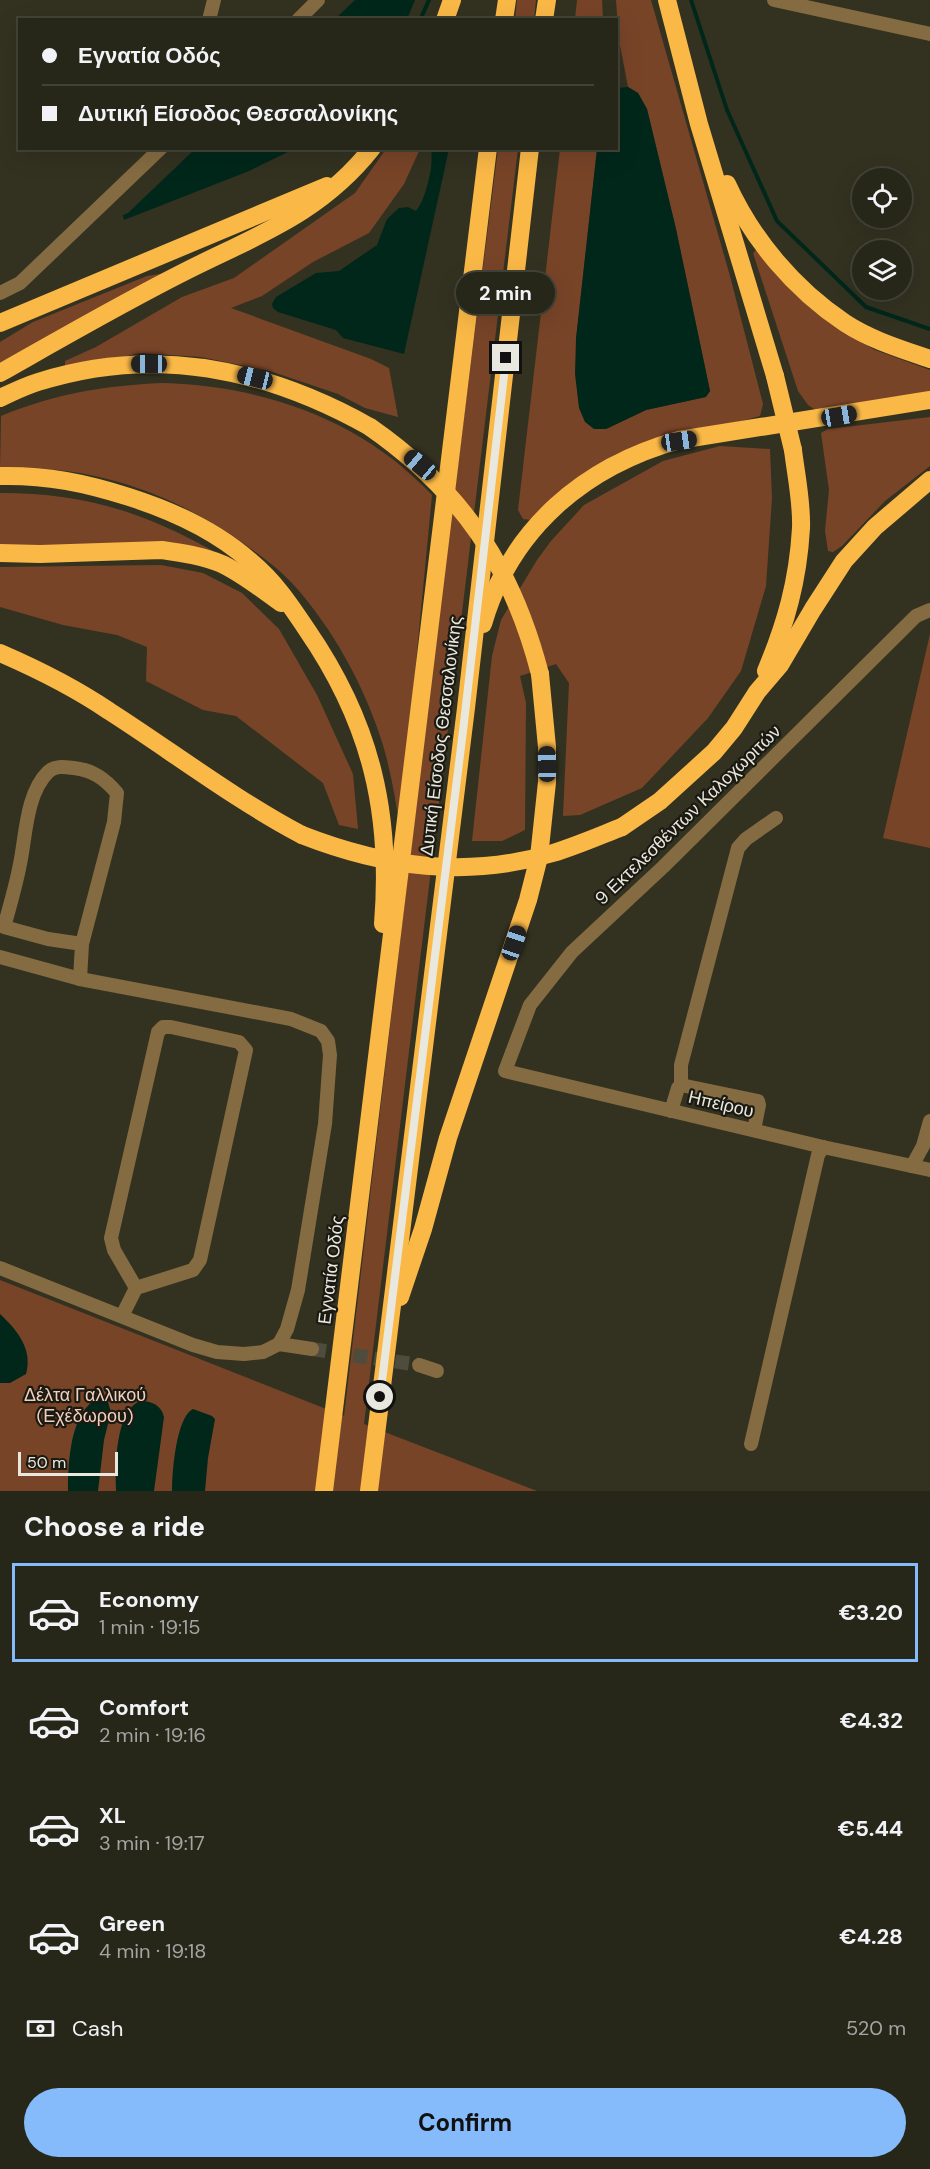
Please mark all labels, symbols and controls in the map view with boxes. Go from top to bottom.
text: Εγνατία Οδός [78,41,221,70]
text: Δυτική Είσοδος Θεσσαλονίκης [78,99,398,128]
map controls [852,168,912,300]
button: locate [852,168,912,228]
button: layers [852,240,912,300]
callout: 2 min [456,271,556,313]
text: 2 min [479,280,532,306]
route end [492,344,519,371]
car [131,355,167,373]
car [235,365,275,391]
car [820,404,858,428]
car [660,430,698,452]
car [400,447,440,483]
street label: Δυτική Είσοδος Θεσσαλονίκης [414,614,468,857]
street label: 9 Εκτελεσθέντων Καλοχωριτών [590,720,786,910]
car [538,746,556,782]
car [500,923,528,963]
street label: Ηπείρου [686,1085,756,1123]
street label: Εγνατία Οδός [312,1214,350,1326]
park label: Δέλτα Γαλλικού (Εχέδωρου) [24,1383,146,1428]
route start [366,1383,393,1410]
scale bar [18,1449,118,1476]
text: 50 m [27,1452,66,1473]
text: Choose a ride [24,1509,205,1544]
text: Economy [99,1585,199,1614]
icon: car [27,1586,81,1640]
text: €3.20 [839,1598,903,1627]
text: 1 min · 19:15 [99,1614,201,1640]
text: Comfort [99,1693,189,1722]
icon: car [27,1694,81,1748]
text: €4.32 [840,1706,903,1735]
text: 2 min · 19:16 [99,1722,206,1748]
text: XL [99,1801,126,1830]
icon: car [27,1802,81,1856]
text: €5.44 [838,1814,903,1843]
text: 3 min · 19:17 [99,1830,205,1856]
text: Green [99,1909,165,1938]
icon: car [27,1910,81,1964]
text: €4.28 [839,1922,903,1951]
text: 4 min · 19:18 [99,1938,206,1964]
icon: cash [24,2012,57,2045]
text: Cash [72,2014,123,2043]
text: 520 m [846,2015,906,2041]
button: Confirm [24,2088,906,2157]

